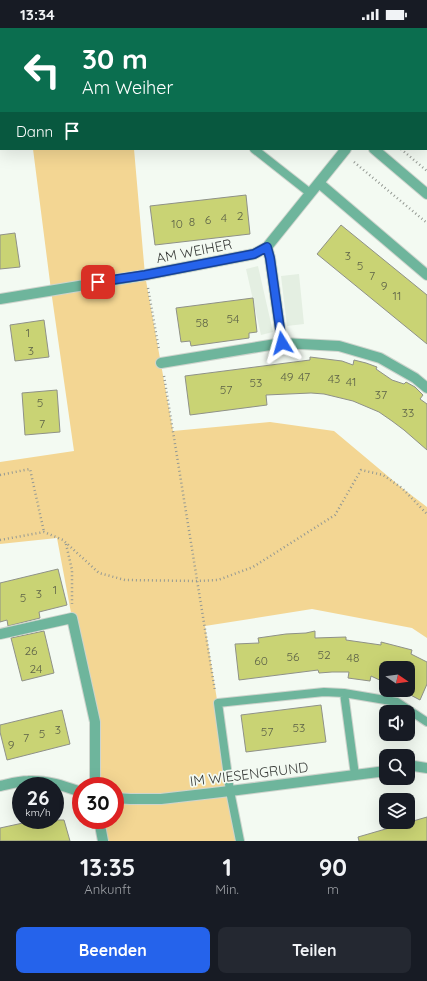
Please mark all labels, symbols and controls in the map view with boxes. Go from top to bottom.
text: 13:34 [20,5,55,24]
text: 30 m [82,41,148,76]
icon: left [16,44,68,96]
text: Am Weiher [82,76,173,99]
icon: arrive [61,120,83,142]
text: Dann [16,122,53,141]
house number: 2 [237,208,244,223]
house number: 4 [221,210,227,225]
house number: 6 [205,212,212,227]
house number: 8 [189,214,195,229]
house number: 10 [171,216,183,231]
street label: AM WEIHER [155,235,233,267]
house number: 3 [345,248,351,263]
house number: 5 [357,258,363,273]
pin [81,265,115,299]
house number: 7 [369,268,375,283]
icon: arrive [87,271,109,293]
house number: 9 [381,278,388,293]
house number: 11 [393,288,401,303]
house number: 54 [227,311,239,326]
house number: 58 [195,315,209,330]
position arrow [261,322,303,364]
house number: 1 [26,325,30,340]
house number: 3 [28,343,34,358]
house number: 49 [281,369,294,384]
house number: 47 [298,369,310,384]
house number: 43 [328,371,340,386]
house number: 41 [346,374,356,389]
house number: 53 [250,375,262,390]
house number: 57 [220,382,232,397]
house number: 37 [375,387,387,402]
house number: 5 [37,395,43,410]
house number: 33 [402,405,414,420]
house number: 7 [39,416,45,431]
house number: 1 [53,582,57,597]
house number: 3 [36,586,42,601]
house number: 5 [20,590,26,605]
house number: 26 [24,643,38,658]
house number: 52 [317,647,331,662]
house number: 56 [287,649,300,664]
house number: 48 [347,650,359,665]
house number: 60 [254,653,268,668]
house number: 24 [30,661,42,676]
north arrow [379,661,415,697]
map controls [379,661,415,829]
button: sound [379,705,415,741]
house number: 53 [293,720,305,735]
house number: 3 [55,722,61,737]
house number: 57 [261,724,273,739]
house number: 5 [39,726,45,741]
house number: 7 [23,730,29,745]
house number: 9 [8,737,15,752]
button: search [379,749,415,785]
street label: IM WIESENGRUND [189,758,309,790]
speed limit sign: 30 [72,777,124,829]
text: 26 [27,785,49,810]
button: layers [379,793,415,829]
text: km/h [25,806,51,819]
text: 13:35 [80,852,135,882]
text: 1 [222,852,232,882]
text: 90 [319,852,347,882]
text: Ankunft [84,881,131,897]
text: Min. [215,881,239,897]
text: m [327,881,339,897]
button: Beenden [16,927,210,973]
button: Teilen [218,927,411,973]

